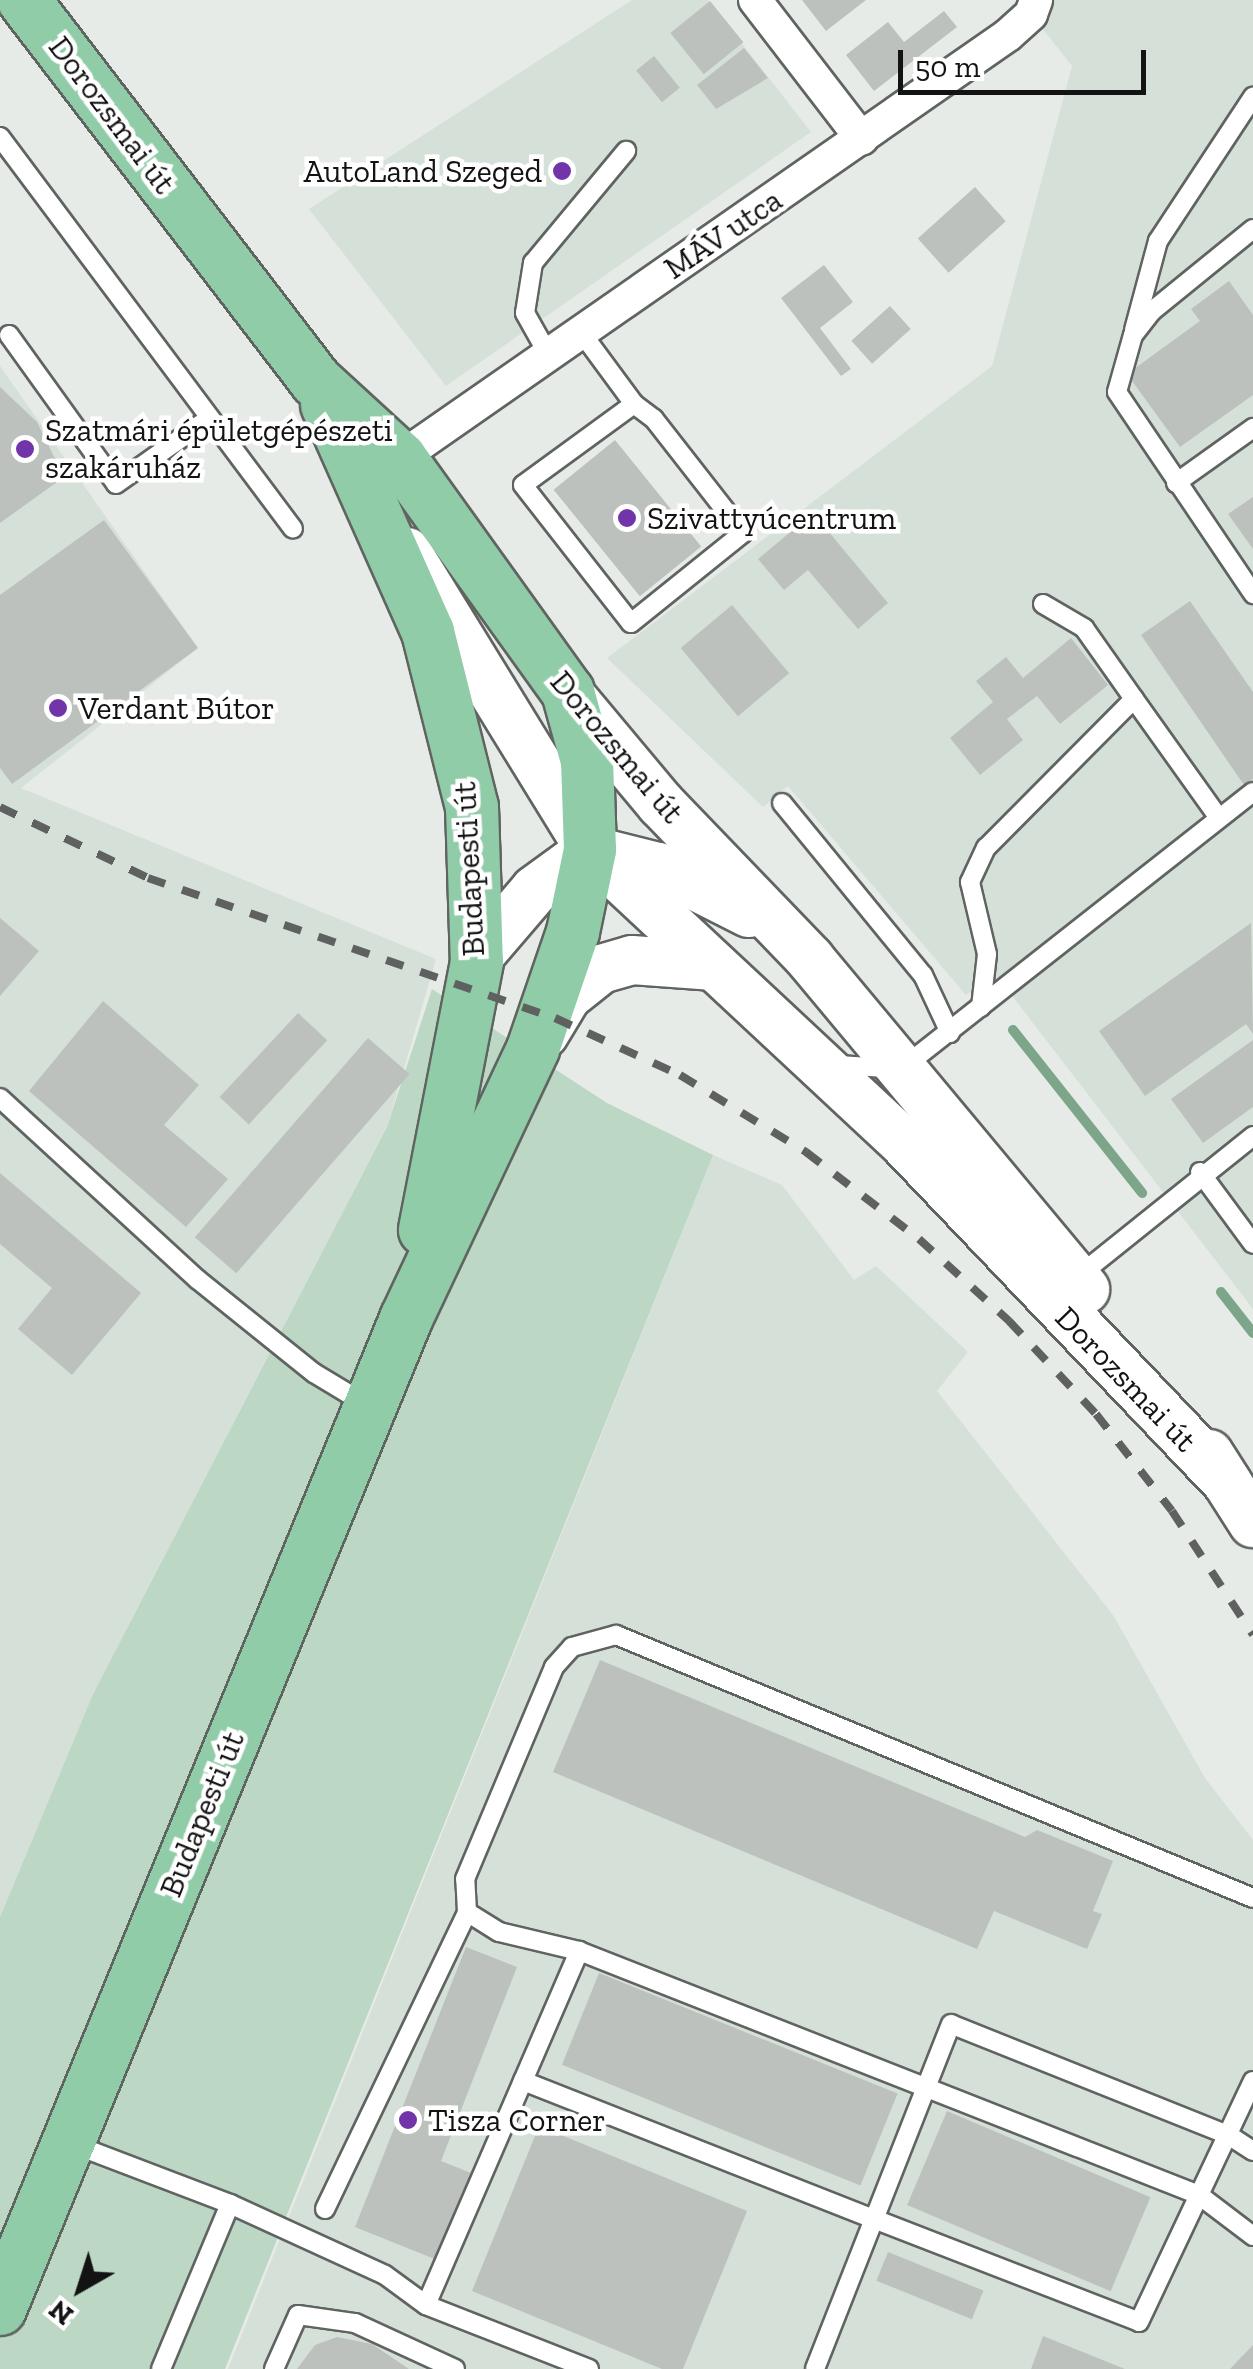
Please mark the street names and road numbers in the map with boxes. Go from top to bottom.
street label: Dorozsmai út [40,29,184,201]
street label: MÁV utca [656,180,790,288]
street label: Dorozsmai út [542,663,692,831]
street label: Budapesti út [445,781,493,957]
street label: Dorozsmai út [1047,1298,1205,1460]
street label: Budapesti út [151,1726,253,1902]

